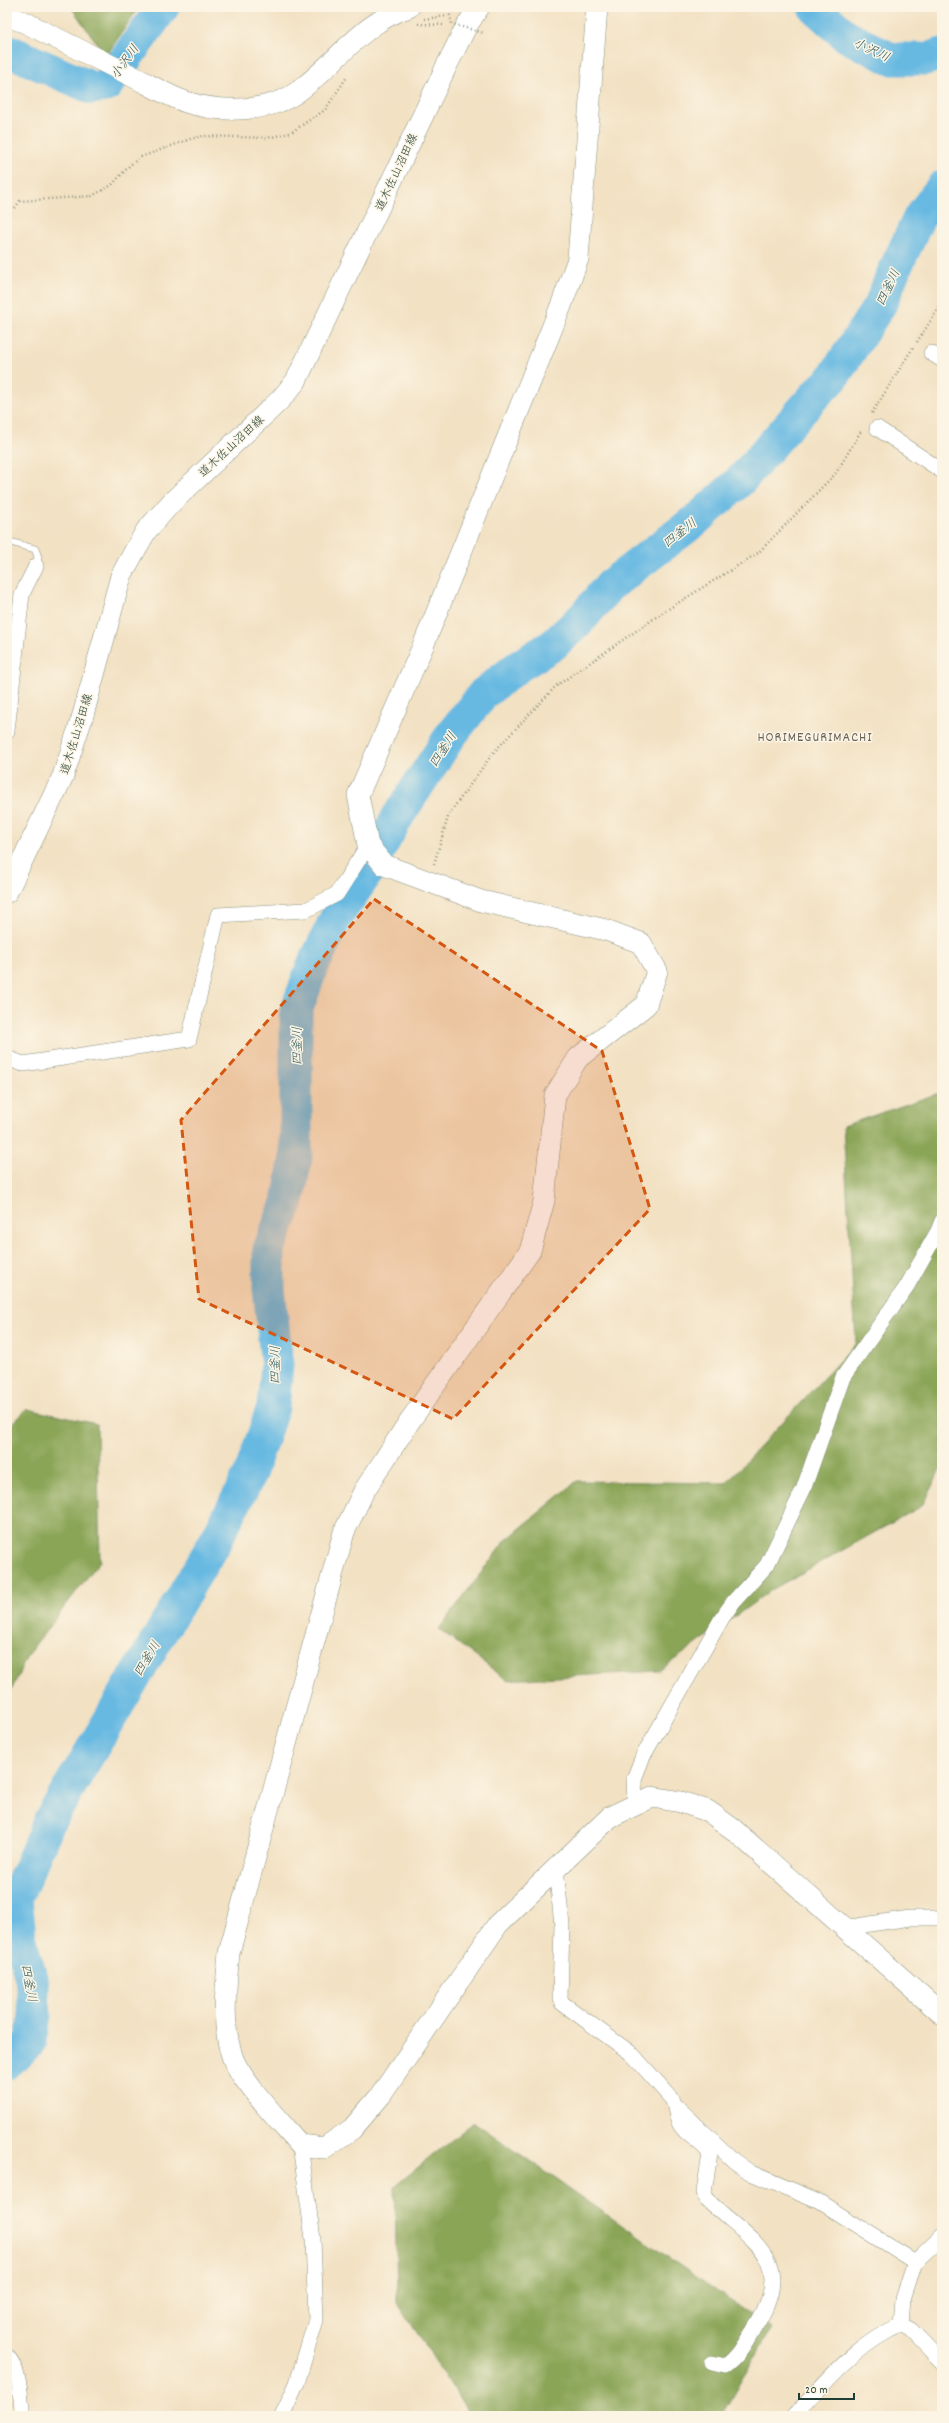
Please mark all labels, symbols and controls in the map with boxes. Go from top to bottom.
water label: 小沢川 [849,34,893,68]
water label: 小沢川 [107,41,145,84]
street label: 道木佐山沼田線 [372,131,423,214]
water label: 四釜川 [872,266,906,310]
street label: 道木佐山沼田線 [196,412,269,482]
water label: 四釜川 [659,514,702,553]
street label: 道木佐山沼田線 [57,692,98,777]
district label: HORIMEGURIMACHI [757,728,873,748]
water label: 四釜川 [426,729,463,772]
water label: 四釜川 [289,1026,308,1066]
water label: 四釜川 [267,1345,286,1385]
water label: 四釜川 [130,1638,166,1681]
water label: 四釜川 [15,1963,40,2004]
scale bar [799,2375,854,2401]
text: 20 m [805,2382,828,2399]

